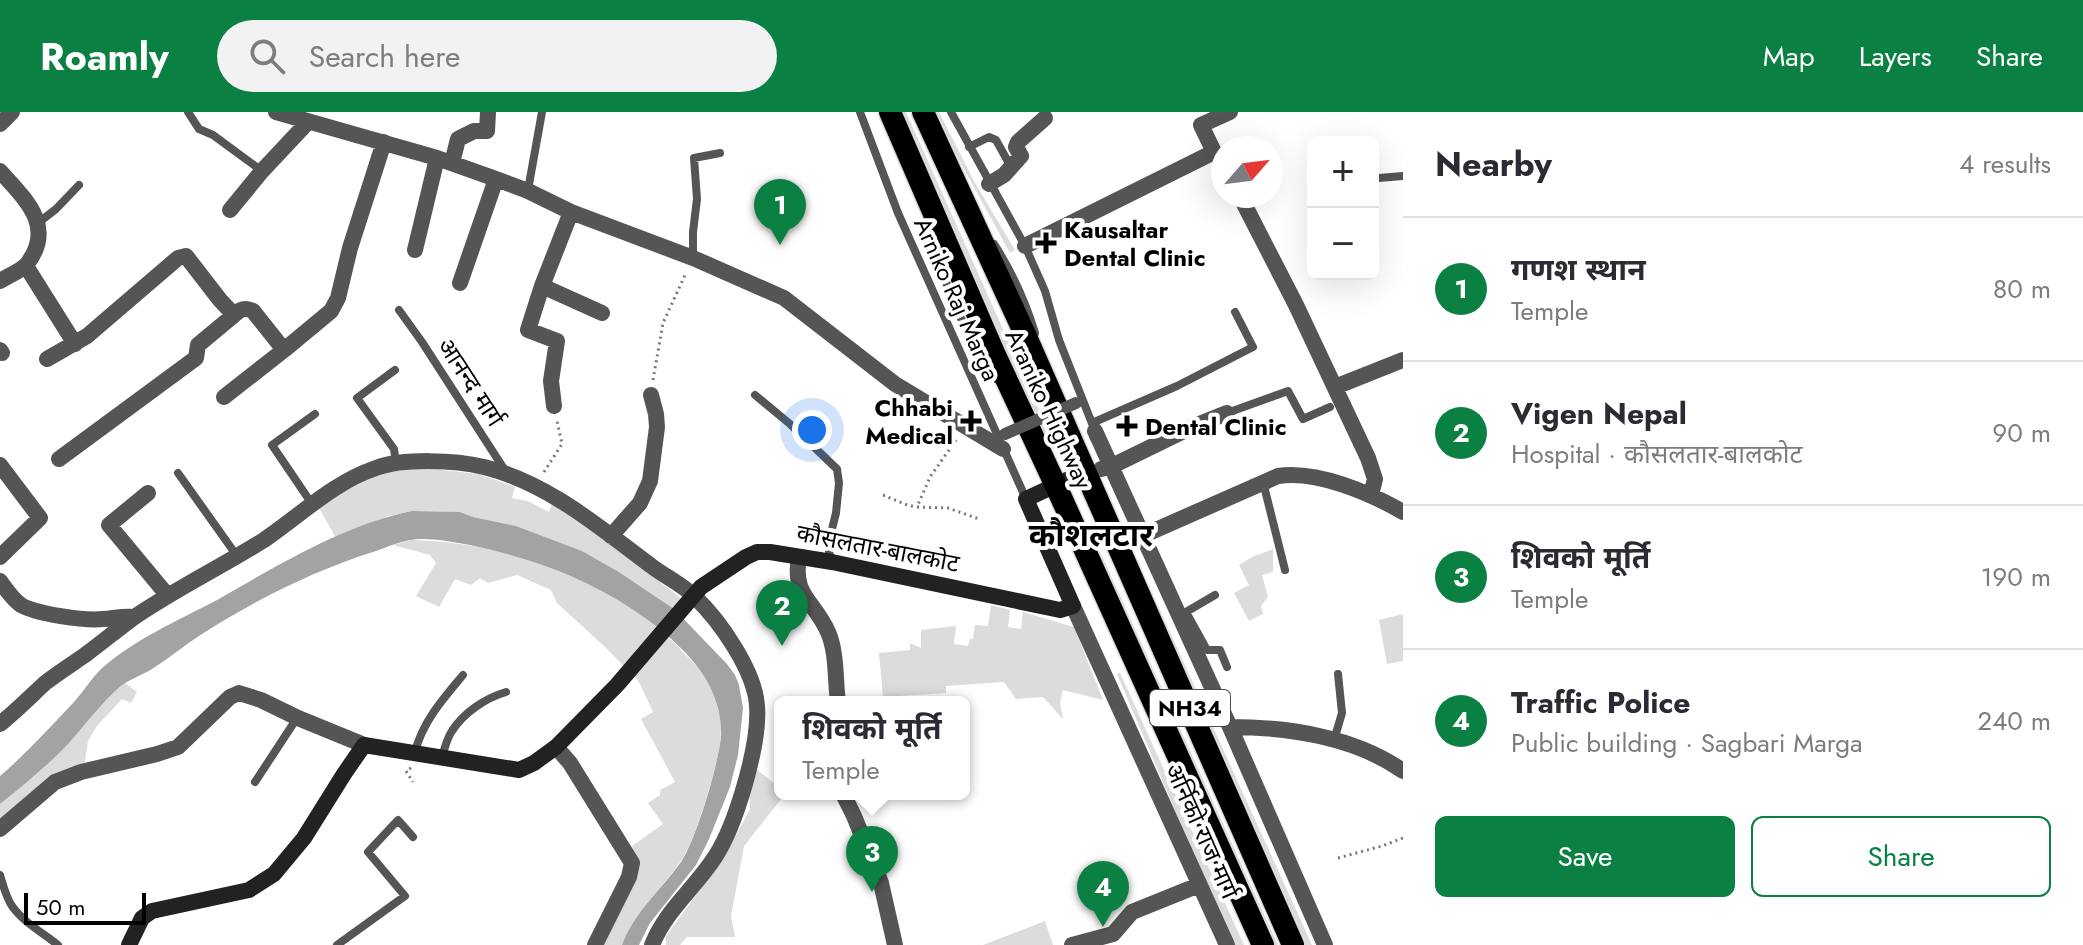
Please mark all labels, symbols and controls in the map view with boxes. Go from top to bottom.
search box [217,20,777,92]
text: Roamly [40,29,169,84]
icon: search [245,34,289,78]
text: Search here [309,35,460,78]
text: Map [1763,36,1815,77]
text: Layers [1859,36,1932,77]
text: Share [1976,36,2043,77]
north arrow [1211,136,1283,208]
map controls [1307,136,1379,280]
button: + [1307,136,1379,208]
text: Nearby [1435,140,1552,189]
text: 4 results [1959,145,2051,183]
pin: 1 [754,179,806,245]
button: − [1307,208,1379,280]
street label: Arniko Raj Marga [905,212,1009,386]
place label: Kausaltar Dental Clinic [1064,212,1206,275]
marker: Kausaltar Dental Clinic [1035,232,1057,254]
text: गणश स्थान [1511,248,1646,291]
text: 1 [1454,270,1468,308]
text: 80 m [1993,270,2051,308]
text: Temple [1511,292,1588,330]
street label: Araniko Highway [997,323,1102,495]
street label: आनन्द मार्ग [429,331,513,434]
place label: Chhabi Medical [865,390,953,453]
text: Vigen Nepal [1511,392,1687,435]
place label: Dental Clinic [1145,409,1287,444]
your location [792,410,832,450]
marker: Chhabi Medical [960,410,982,432]
text: 2 [1452,414,1470,452]
text: 90 m [1992,414,2051,452]
marker: Dental Clinic [1116,415,1138,437]
text: Hospital · कौसलतार-बालकोट [1511,435,1803,473]
district label: कौशलटार [1029,512,1154,558]
street label: कौसलतार-बालकोट [794,515,963,581]
text: शिवको मूर्ति [1511,536,1650,579]
text: 3 [1453,558,1469,596]
text: 190 m [1981,558,2051,596]
pin: 2 [756,580,808,646]
text: Temple [1511,580,1588,618]
text: Traffic Police [1511,681,1691,724]
road number: NH34 [1150,690,1230,726]
popup [774,696,970,800]
text: 4 [1452,702,1470,740]
text: 240 m [1977,702,2051,740]
text: शिवको मूर्ति [802,707,942,750]
text: Public building · Sagbari Marga [1511,724,1863,762]
text: Temple [802,751,880,789]
street label: अर्निको राज मार्ग [1157,758,1248,905]
button: Save [1435,816,1735,897]
button: Share [1751,816,2051,897]
pin: 3 [846,826,898,892]
pin: 4 [1077,861,1129,927]
scale bar [24,889,146,925]
text: 50 m [36,891,85,923]

